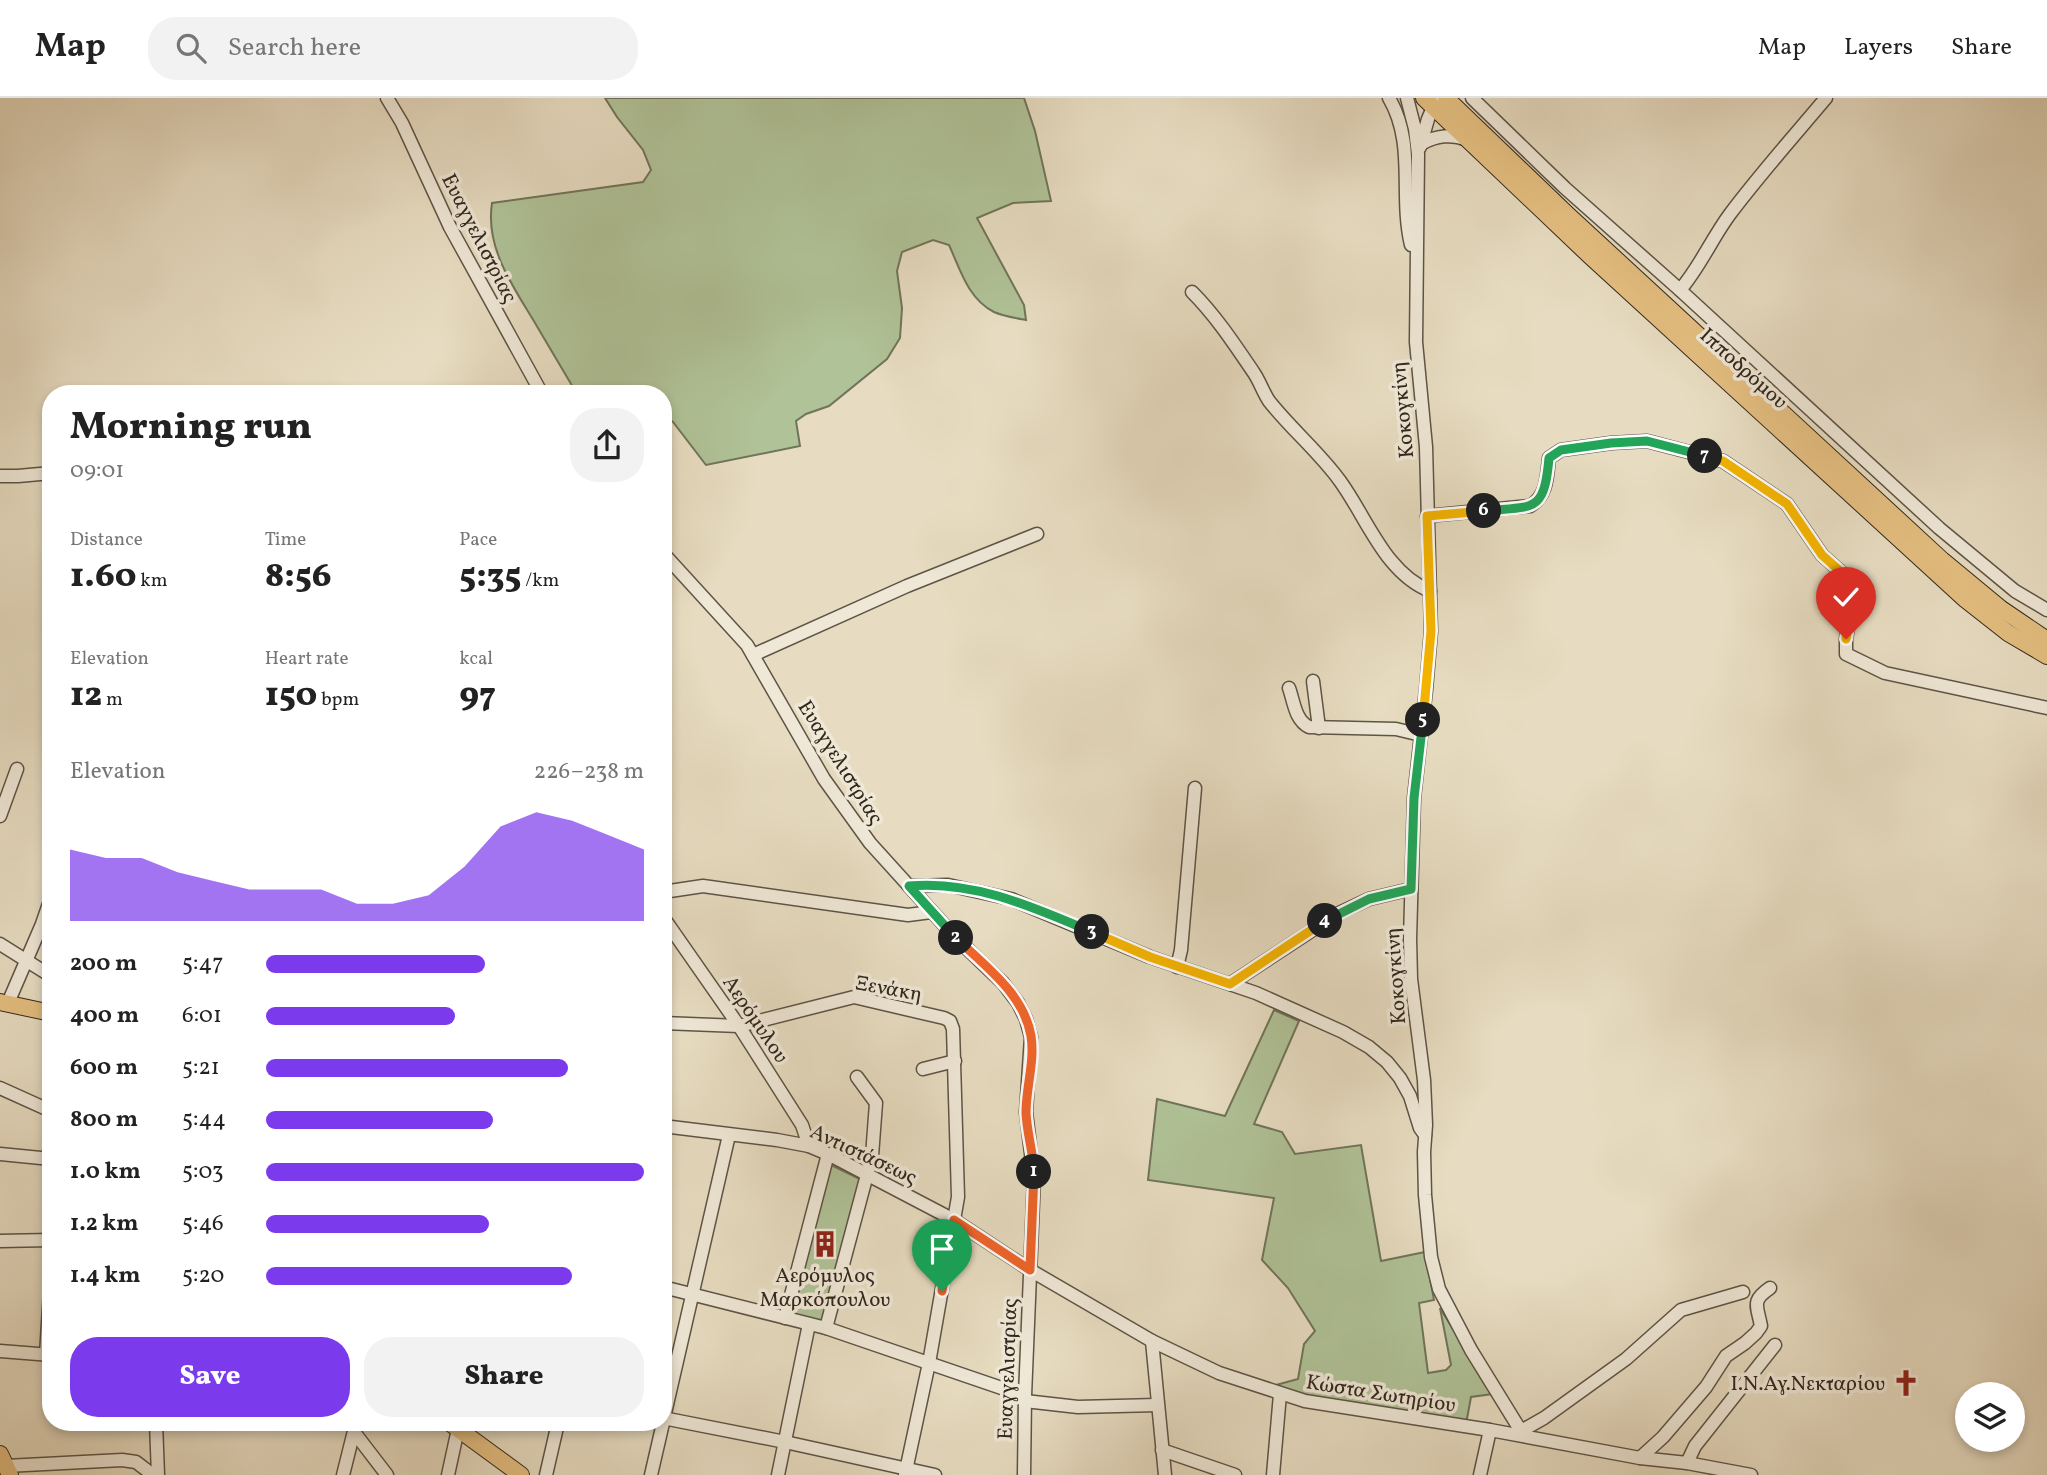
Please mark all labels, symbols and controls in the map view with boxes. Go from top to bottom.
search box [148,17,638,80]
text: Map [35,25,106,71]
icon: search [172,29,210,67]
text: Search here [228,30,361,66]
text: Map [1758,31,1806,65]
text: Layers [1844,31,1913,65]
text: Share [1951,31,2012,65]
street label: Ευαγγελιστρίας [434,169,524,308]
street label: Ιπποδρόμου [1693,322,1793,416]
street label: Κοκογκίνη [1385,360,1422,460]
text: Morning run [70,402,312,455]
button: share [570,408,644,482]
pin: 7 [1688,438,1722,474]
text: 7 [1700,442,1709,468]
text: 09:01 [70,455,124,487]
pin: 6 [1466,494,1502,528]
text: 6 [1478,497,1489,523]
text: Distance [70,527,143,553]
text: Time [265,527,306,553]
text: Pace [459,527,497,553]
text: 1.60 [70,553,137,601]
text: 8:56 [265,553,332,601]
text: 5:35 [459,553,521,601]
pin [1816,567,1876,639]
text: km [137,568,168,594]
text: /km [521,568,559,594]
icon: check [1827,578,1865,616]
text: Elevation [70,646,149,672]
text: Heart rate [265,646,349,672]
text: kcal [459,646,493,672]
text: 12 [70,672,102,720]
text: 150 [265,672,317,720]
text: 97 [459,672,496,720]
text: m [102,687,123,713]
text: bpm [317,687,359,713]
street label: Ευαγγελιστρίας [790,695,890,831]
pin: 5 [1406,702,1440,738]
text: 5 [1418,706,1427,732]
text: Elevation [70,756,166,788]
text: 226–238 m [534,756,644,788]
pin: 4 [1308,904,1342,938]
text: 4 [1319,907,1330,933]
pin: 3 [1074,914,1110,950]
text: 3 [1087,918,1096,944]
pin: 2 [939,920,974,956]
text: 2 [951,924,960,950]
street label: Κοκογκίνη [1379,926,1414,1025]
text: 200 m [70,948,137,980]
text: 5:47 [182,948,223,980]
street label: Ξενάκη [853,969,925,1010]
street label: Αερόμυλου [715,970,795,1069]
text: 400 m [70,1000,139,1032]
text: 6:01 [182,1000,222,1032]
text: 600 m [70,1052,138,1084]
text: 5:21 [182,1052,220,1084]
text: 800 m [70,1104,138,1136]
text: 5:44 [182,1104,226,1136]
street label: Αντιστάσεως [805,1118,922,1193]
pin: 1 [1016,1154,1052,1190]
text: 1.0 km [70,1156,141,1188]
text: 5:03 [182,1156,224,1188]
text: 1 [1030,1158,1037,1184]
text: 1.2 km [70,1208,139,1240]
text: 5:46 [182,1208,224,1240]
pin [912,1219,972,1291]
building icon: Αερόμυλος Μαρκόπουλου [810,1229,840,1259]
icon: arrive [923,1230,961,1268]
text: 1.4 km [70,1260,141,1292]
text: 5:20 [182,1260,224,1292]
place label: Αερόμυλος Μαρκόπουλου [760,1262,890,1315]
street label: Ευαγγελιστρίας [992,1298,1025,1440]
button: Save [70,1337,350,1417]
button: Share [364,1337,644,1417]
street label: Κώστα Σωτηρίου [1304,1368,1458,1421]
church icon: Ι.Ν.Αγ.Νεκταρίου [1891,1368,1921,1398]
place label: Ι.Ν.Αγ.Νεκταρίου [1730,1370,1885,1399]
map controls [1955,1382,2025,1452]
button: layers [1955,1382,2025,1452]

